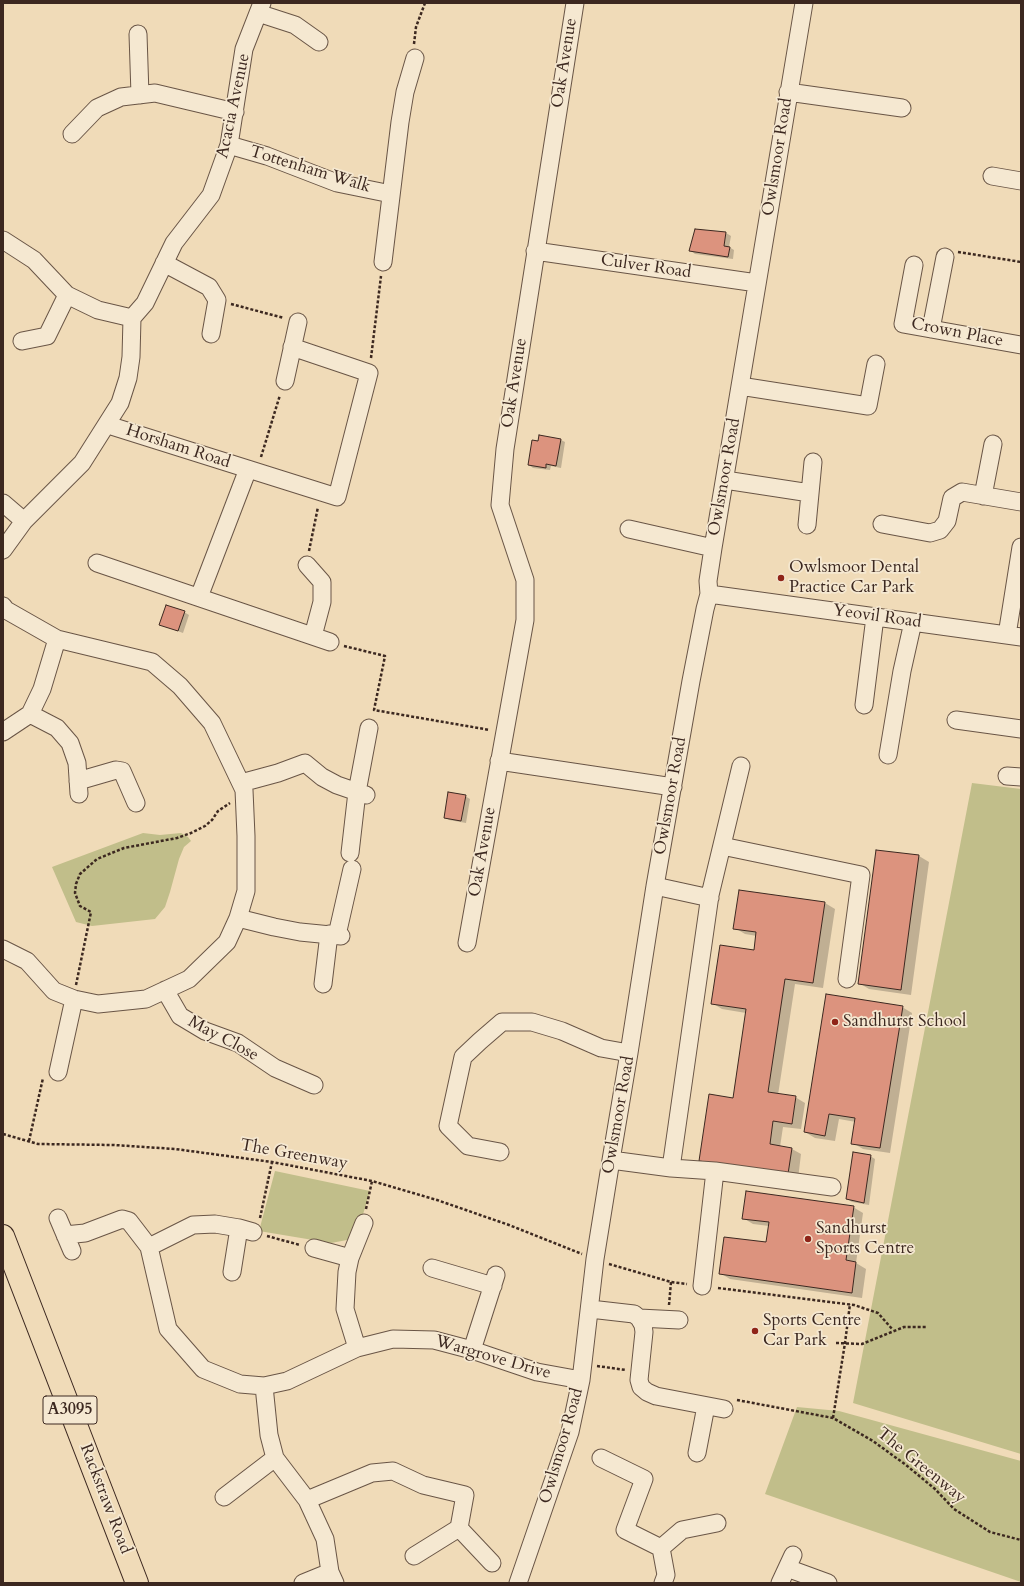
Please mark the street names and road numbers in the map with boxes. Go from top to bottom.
street label: Oak Avenue [548,17,582,109]
street label: Acacia Avenue [213,52,255,160]
street label: Owlsmoor Road [759,97,797,217]
street label: Tottenham Walk [247,142,373,198]
street label: Culver Road [599,251,693,283]
street label: Crown Place [909,314,1005,352]
street label: Oak Avenue [498,337,532,429]
street label: Owlsmoor Road [705,417,745,537]
street label: Horsham Road [123,421,233,473]
street label: Yeovil Road [831,601,923,633]
street label: Owlsmoor Road [651,736,691,856]
street label: Oak Avenue [465,806,501,898]
street label: May Close [184,1012,262,1066]
street label: Owlsmoor Road [599,1055,639,1175]
street label: The Greenway [239,1136,349,1174]
street label: Wargrove Drive [433,1332,553,1384]
street label: Owlsmoor Road [536,1386,588,1506]
road number: A3095 [43,1396,97,1424]
street label: The Greenway [872,1424,970,1508]
street label: Rackstraw Road [75,1441,135,1557]

